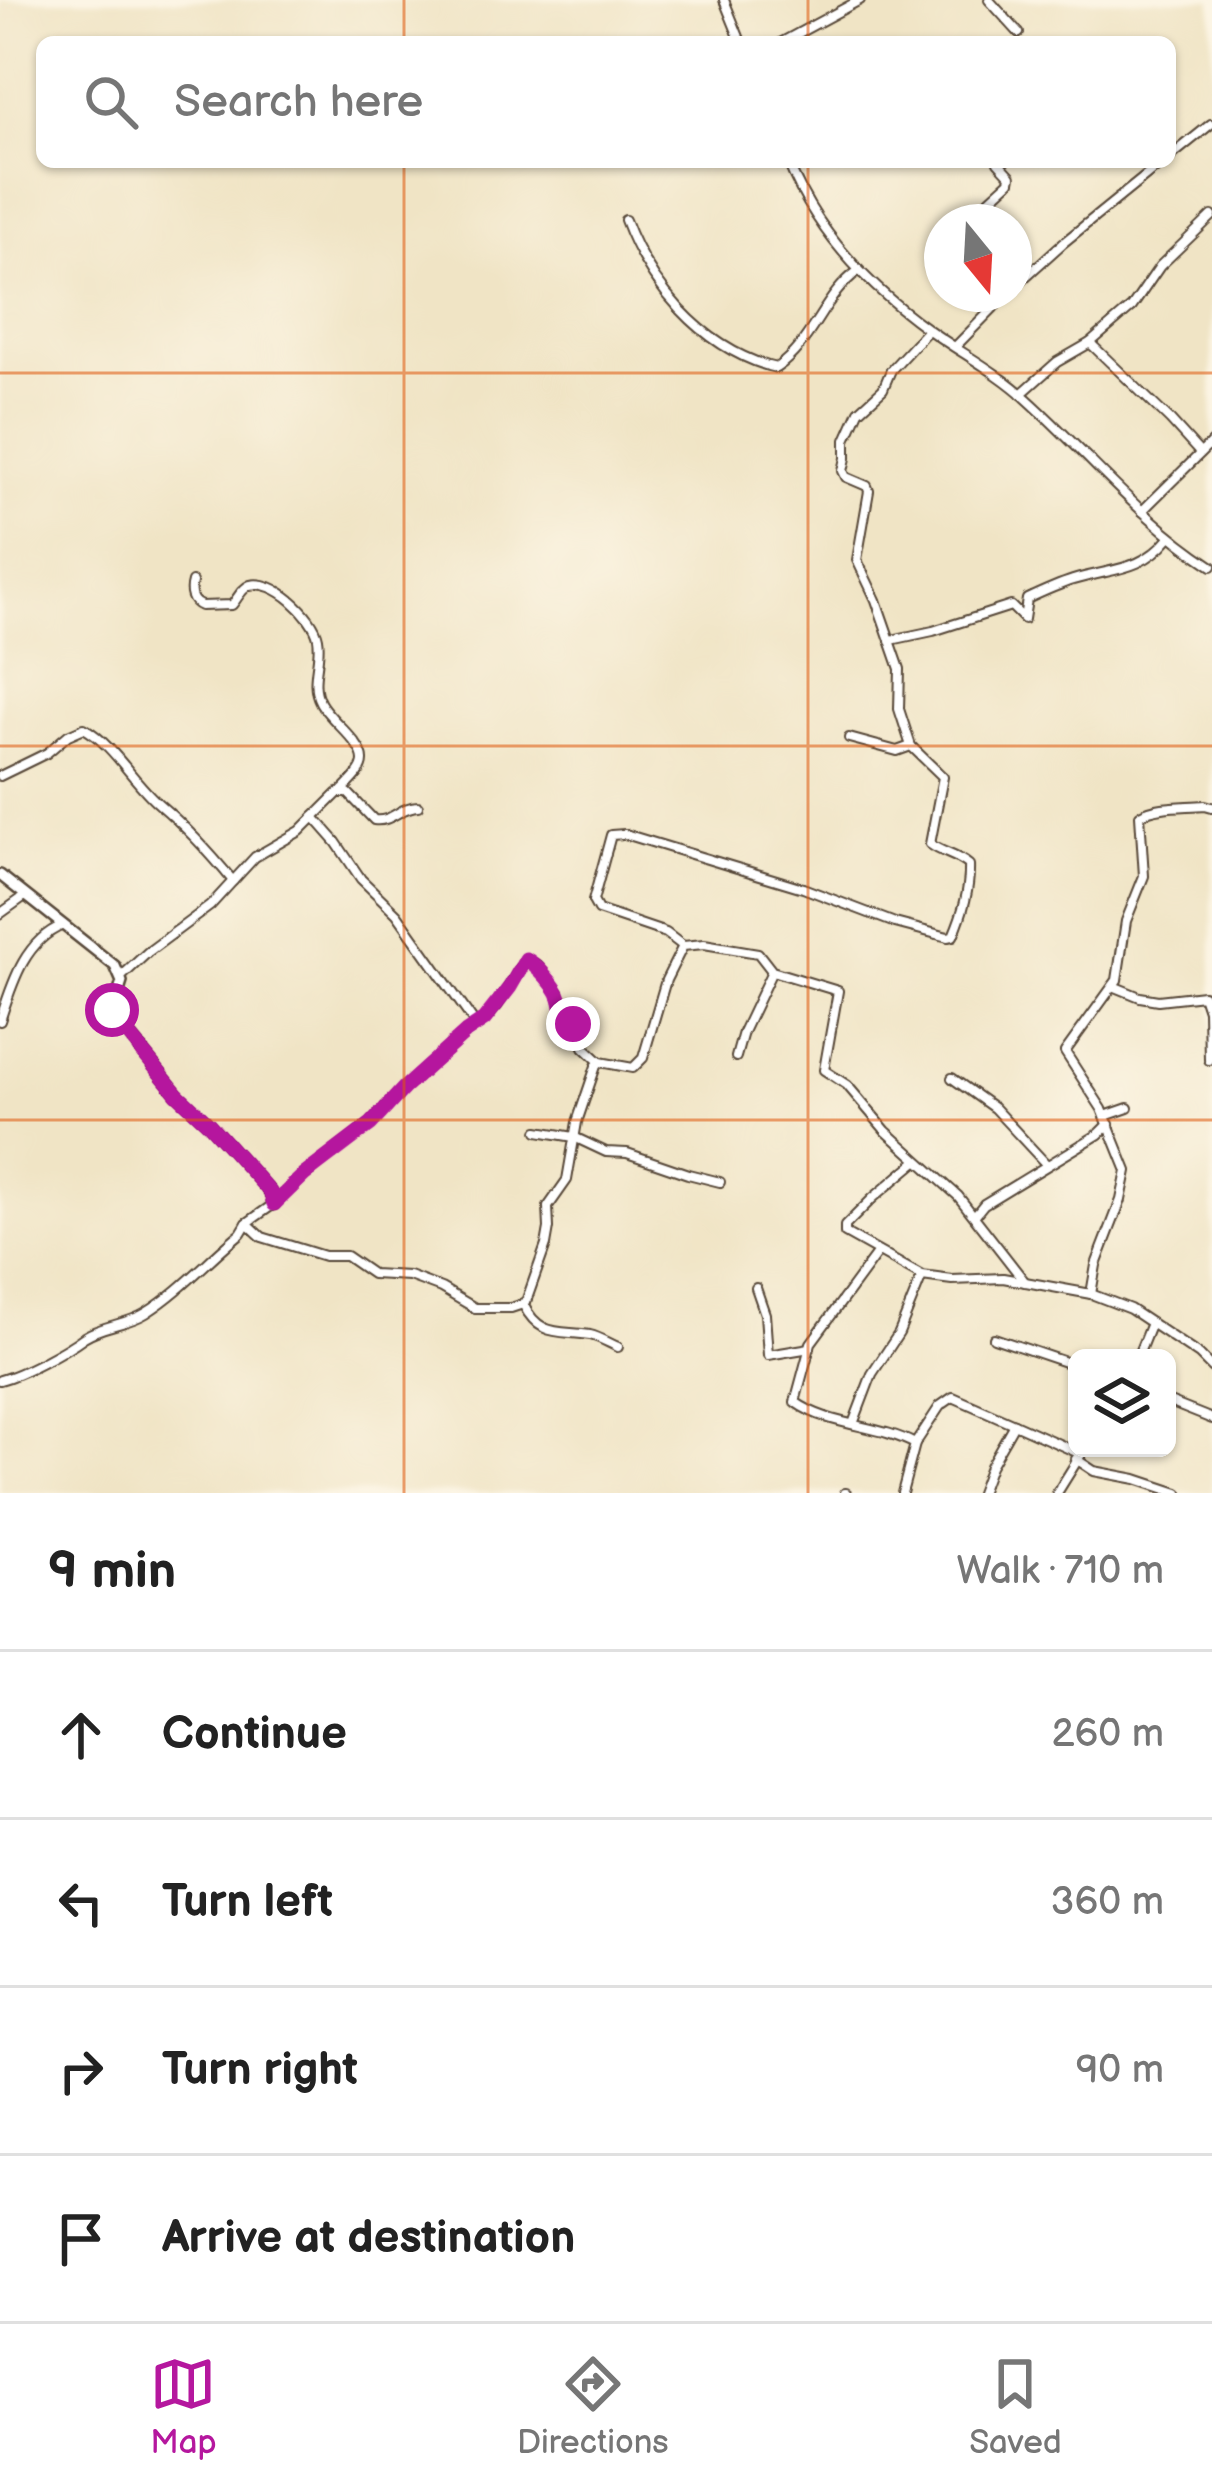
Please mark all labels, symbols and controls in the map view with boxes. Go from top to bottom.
search box [36,36,1176,168]
icon: search [78,69,144,135]
text: Search here [174,75,423,130]
north arrow [924,204,1032,312]
route start [85,983,139,1037]
route end [546,997,600,1051]
map controls [1068,1349,1176,1457]
button: layers [1068,1349,1176,1457]
text: 9 min [48,1541,176,1602]
text: Walk · 710 m [956,1548,1164,1595]
icon: ahead [48,1702,114,1768]
text: Continue [162,1707,347,1762]
text: 260 m [1051,1711,1164,1758]
icon: left [48,1870,114,1936]
text: Turn left [162,1875,333,1930]
text: 360 m [1050,1879,1164,1926]
icon: right [48,2038,114,2104]
text: Turn right [162,2043,358,2098]
text: 90 m [1076,2047,1164,2094]
icon: arrive [48,2206,114,2272]
text: Arrive at destination [162,2211,575,2266]
tab: Map [150,2351,217,2463]
tab: Directions [517,2351,669,2463]
tab: Saved [969,2351,1062,2463]

